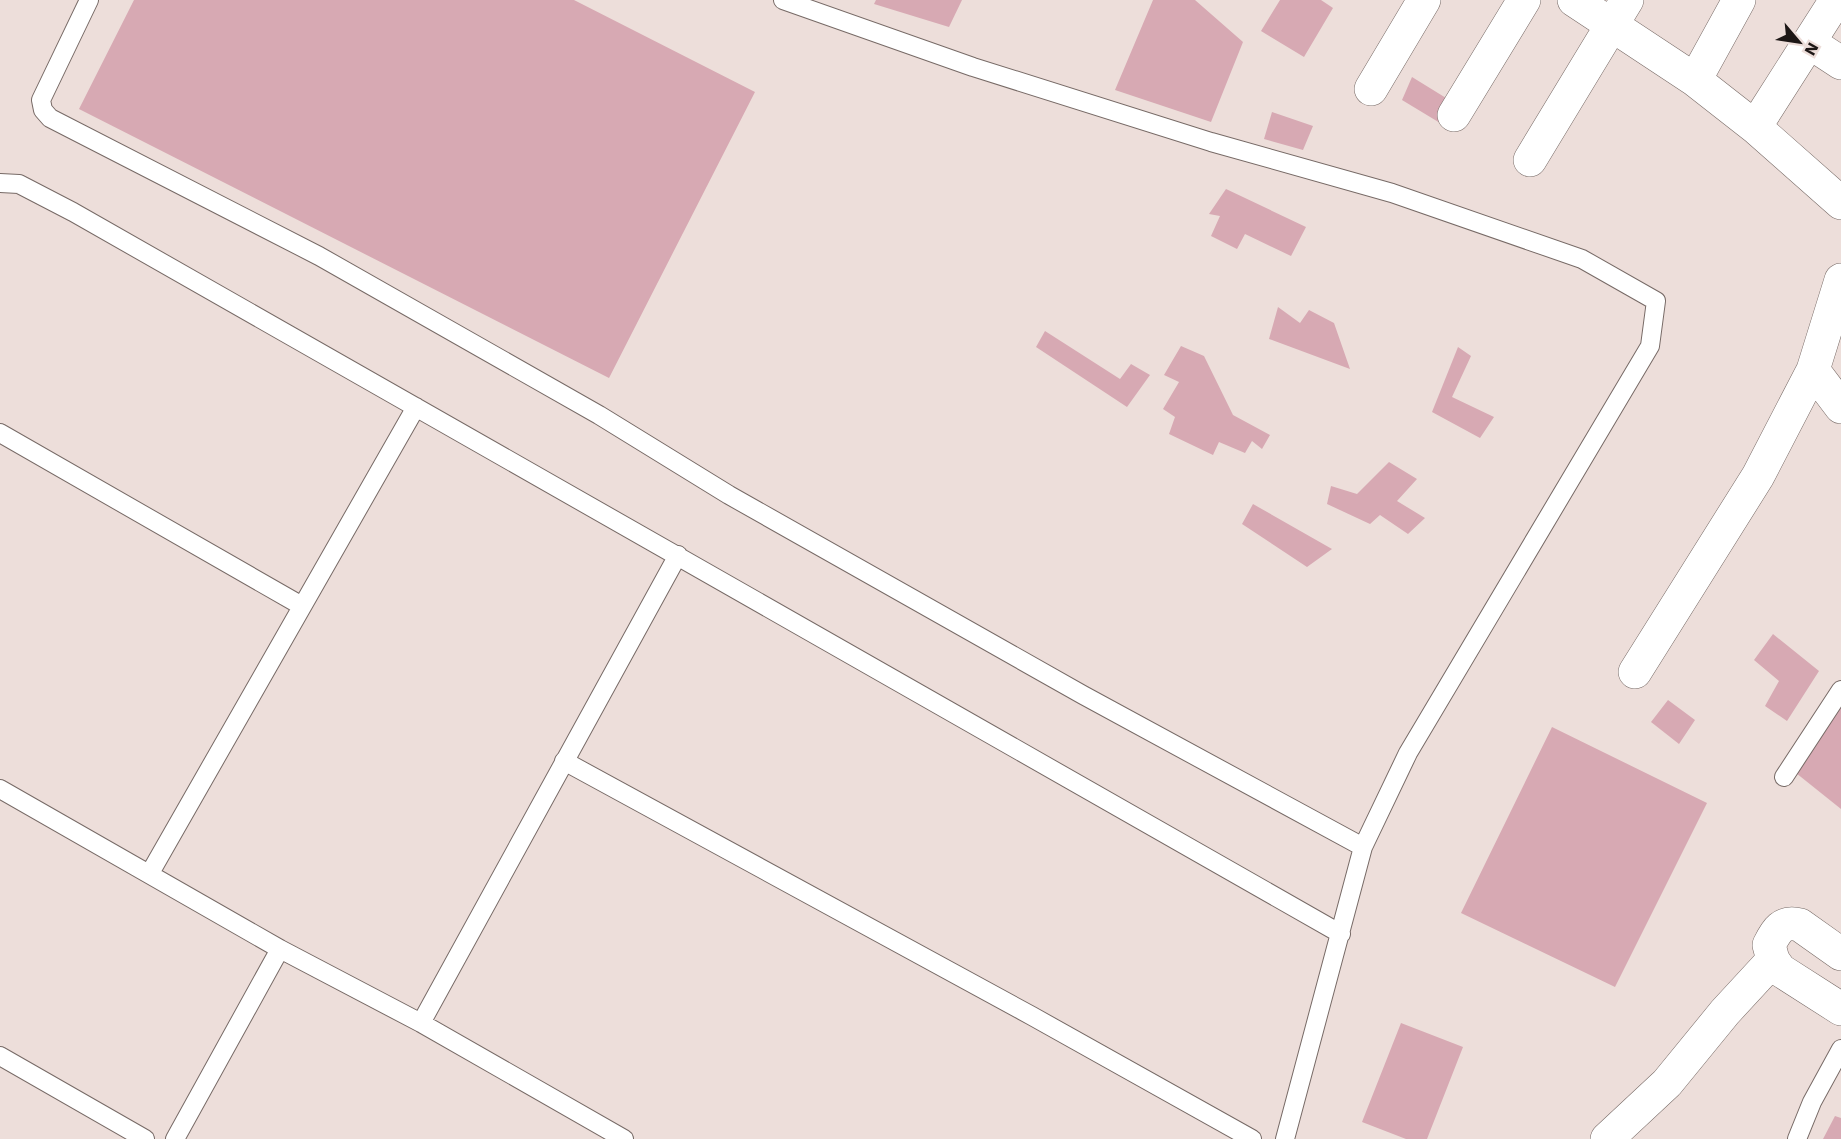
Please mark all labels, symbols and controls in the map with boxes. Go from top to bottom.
north arrow [1769,12,1829,72]
text: N [1800,39,1823,59]

